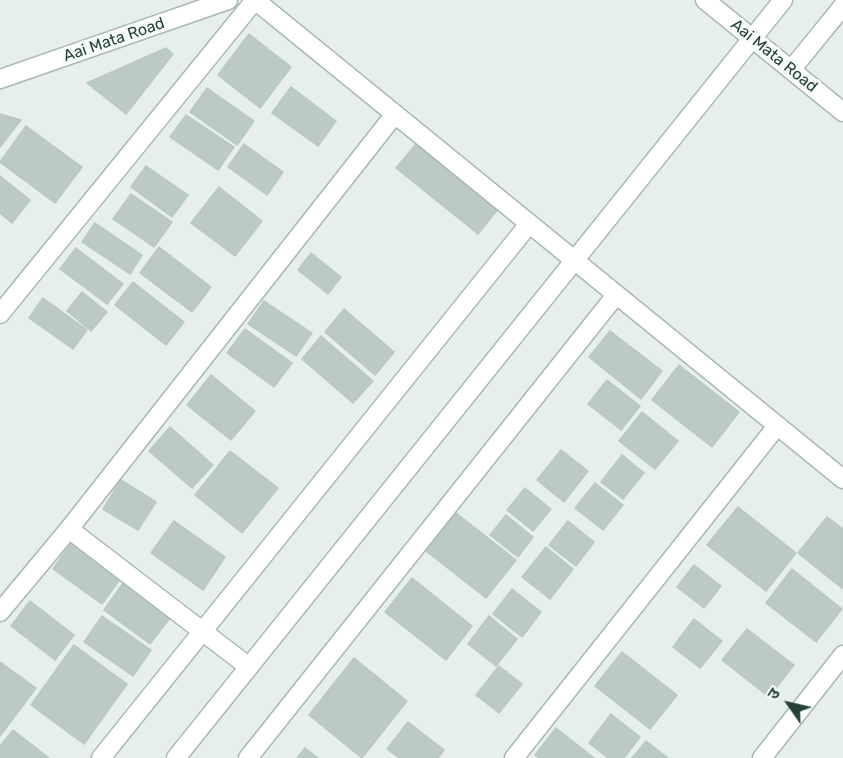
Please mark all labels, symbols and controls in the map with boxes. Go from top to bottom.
street label: Aai Mata Road [61,14,167,66]
street label: Aai Mata Road [727,15,821,97]
north arrow [759,674,819,734]
text: उ [763,684,784,703]

